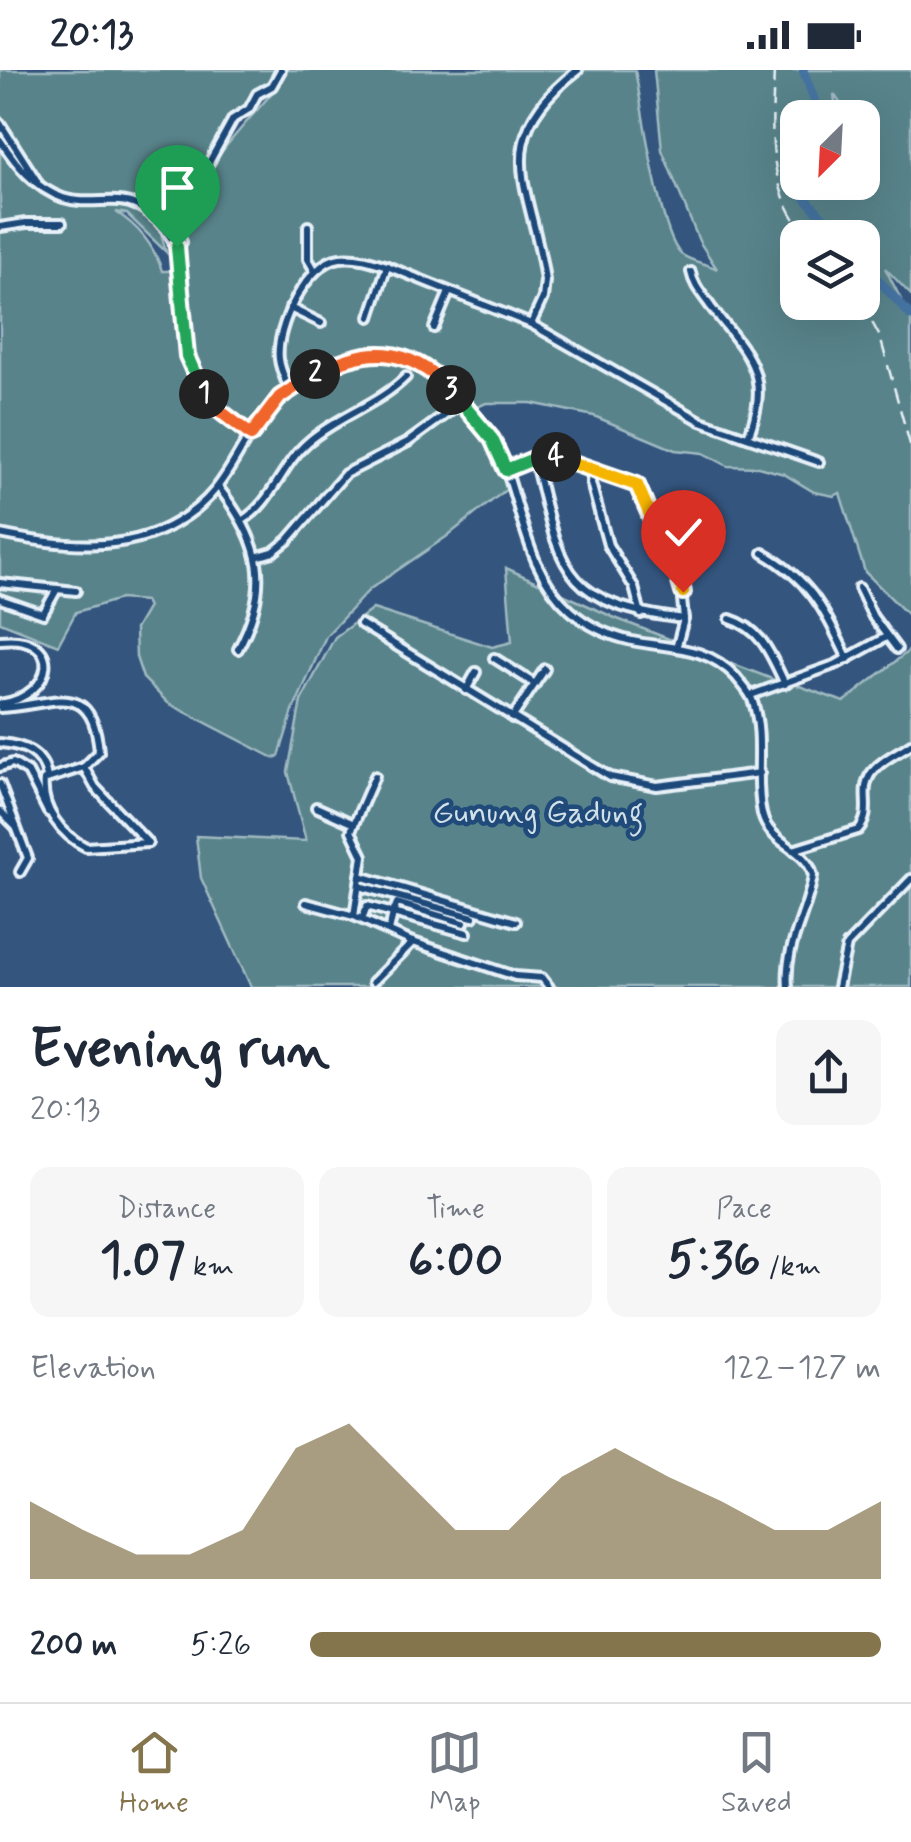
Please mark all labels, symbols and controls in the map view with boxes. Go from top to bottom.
text: 20:13 [50,11,134,60]
north arrow [780,100,880,200]
map controls [780,100,880,320]
pin [135,145,220,248]
icon: arrive [150,160,205,215]
button: layers [780,220,880,320]
pin: 2 [290,349,340,399]
text: 2 [308,355,322,392]
pin: 3 [426,365,476,415]
pin: 1 [179,369,229,419]
text: 3 [445,371,457,408]
text: 1 [198,375,210,412]
pin: 4 [531,432,581,482]
text: 4 [548,438,564,475]
pin [641,490,726,593]
icon: check [656,505,711,560]
park label: Gunung Gadung [433,792,643,837]
text: Evening run [30,1015,330,1087]
button: share [776,1020,881,1125]
text: 20:13 [30,1089,100,1131]
text: Distance [118,1191,216,1228]
text: Time [426,1191,485,1228]
text: Pace [716,1191,772,1228]
text: 1.07 [100,1228,186,1294]
text: 6:00 [408,1228,503,1294]
text: 5:36 [667,1228,761,1294]
text: km [186,1249,234,1286]
text: /km [761,1249,821,1286]
text: Elevation [30,1347,156,1389]
text: 122–127 m [723,1347,881,1389]
text: 200 m [30,1624,117,1666]
text: 5:26 [190,1624,251,1666]
tab: Home [119,1725,189,1822]
tab: Map [427,1725,482,1822]
tab: Saved [721,1725,792,1822]

